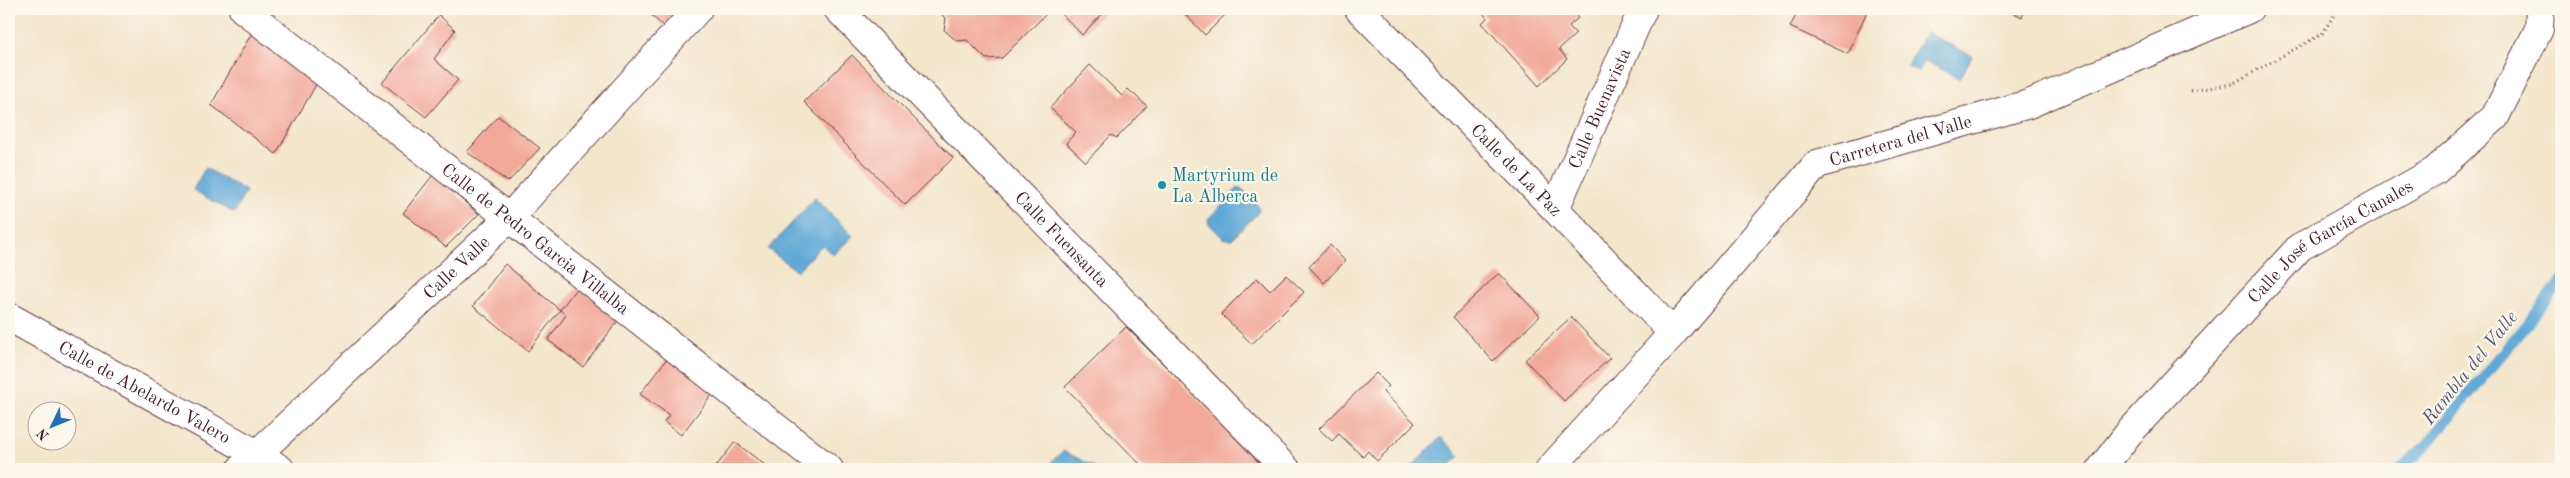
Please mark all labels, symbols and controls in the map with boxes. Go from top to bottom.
street label: Calle Buenavista [1566,46,1635,172]
street label: Carretera del Valle [1827,113,1974,170]
street label: Calle de La Paz [1467,121,1565,220]
street label: Calle de Pedro Garcia Villalba [438,161,632,318]
place label: Martyrium de La Alberca [1172,167,1278,206]
street label: Calle José García Canales [2245,177,2417,307]
marker: Martyrium de La Alberca [1156,179,1168,191]
street label: Calle Fuensanta [1011,188,1112,291]
street label: Calle Valle [420,233,494,303]
water label: Rambla del Valle [2419,308,2522,430]
street label: Calle de Abelardo Valero [55,338,233,448]
north arrow [28,400,78,450]
text: N [34,425,52,443]

